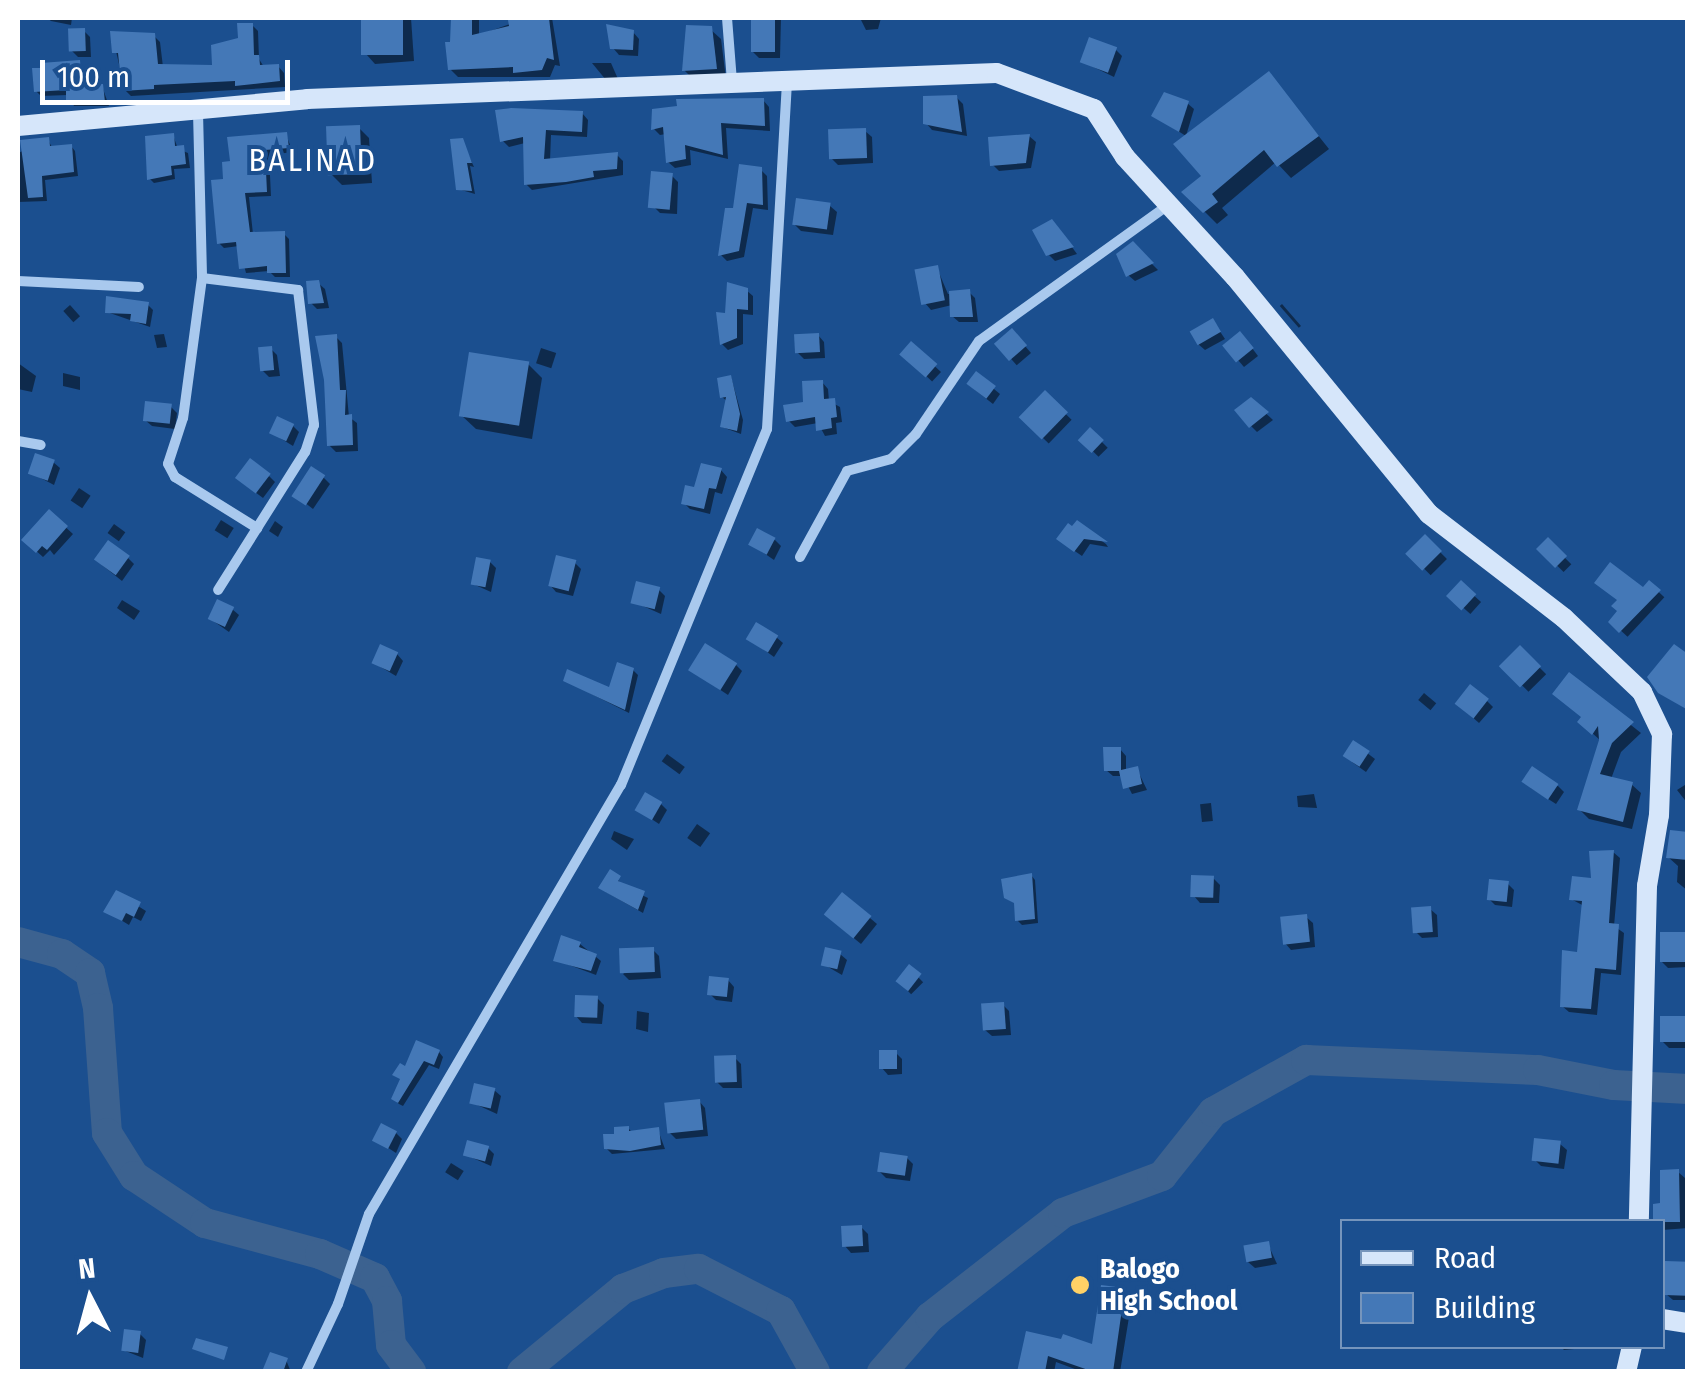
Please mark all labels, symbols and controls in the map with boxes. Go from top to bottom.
scale bar [45,40,295,102]
text: 100 m [57,59,130,95]
district label: BALINAD [248,141,378,179]
legend [1340,1219,1665,1349]
text: Road [1434,1240,1496,1276]
north arrow [40,1249,140,1349]
text: N [77,1251,97,1286]
place label: Balogo High School [1100,1252,1237,1318]
marker: Balogo High School [1069,1274,1091,1296]
text: Building [1434,1290,1535,1326]

